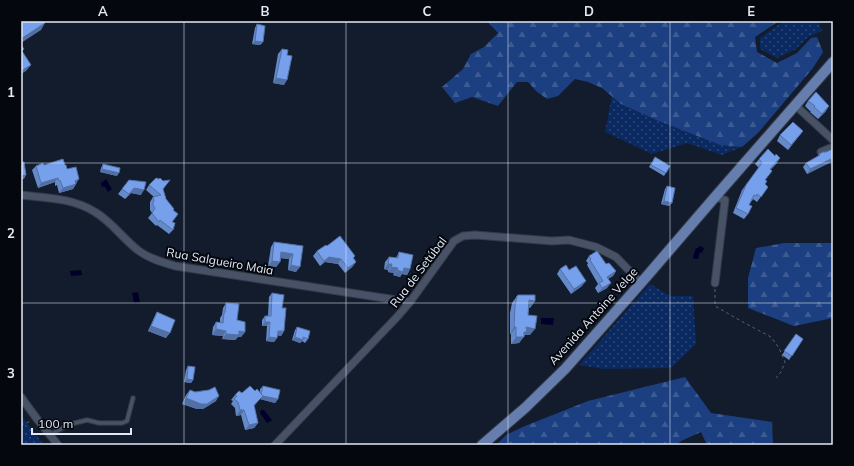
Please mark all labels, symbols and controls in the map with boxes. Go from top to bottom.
text: A [98,3,108,19]
text: B [261,3,270,19]
text: C [423,3,432,19]
text: D [584,3,594,19]
text: E [747,3,755,19]
text: 1 [7,84,15,100]
text: 2 [7,225,15,241]
street label: Rua de Setúbal [386,234,450,310]
street label: Rua Salgueiro Maia [165,244,275,278]
street label: Avenida Antoine Velge [545,264,641,368]
text: 3 [7,365,15,381]
scale bar [32,410,131,436]
text: 100 m [38,416,73,431]

